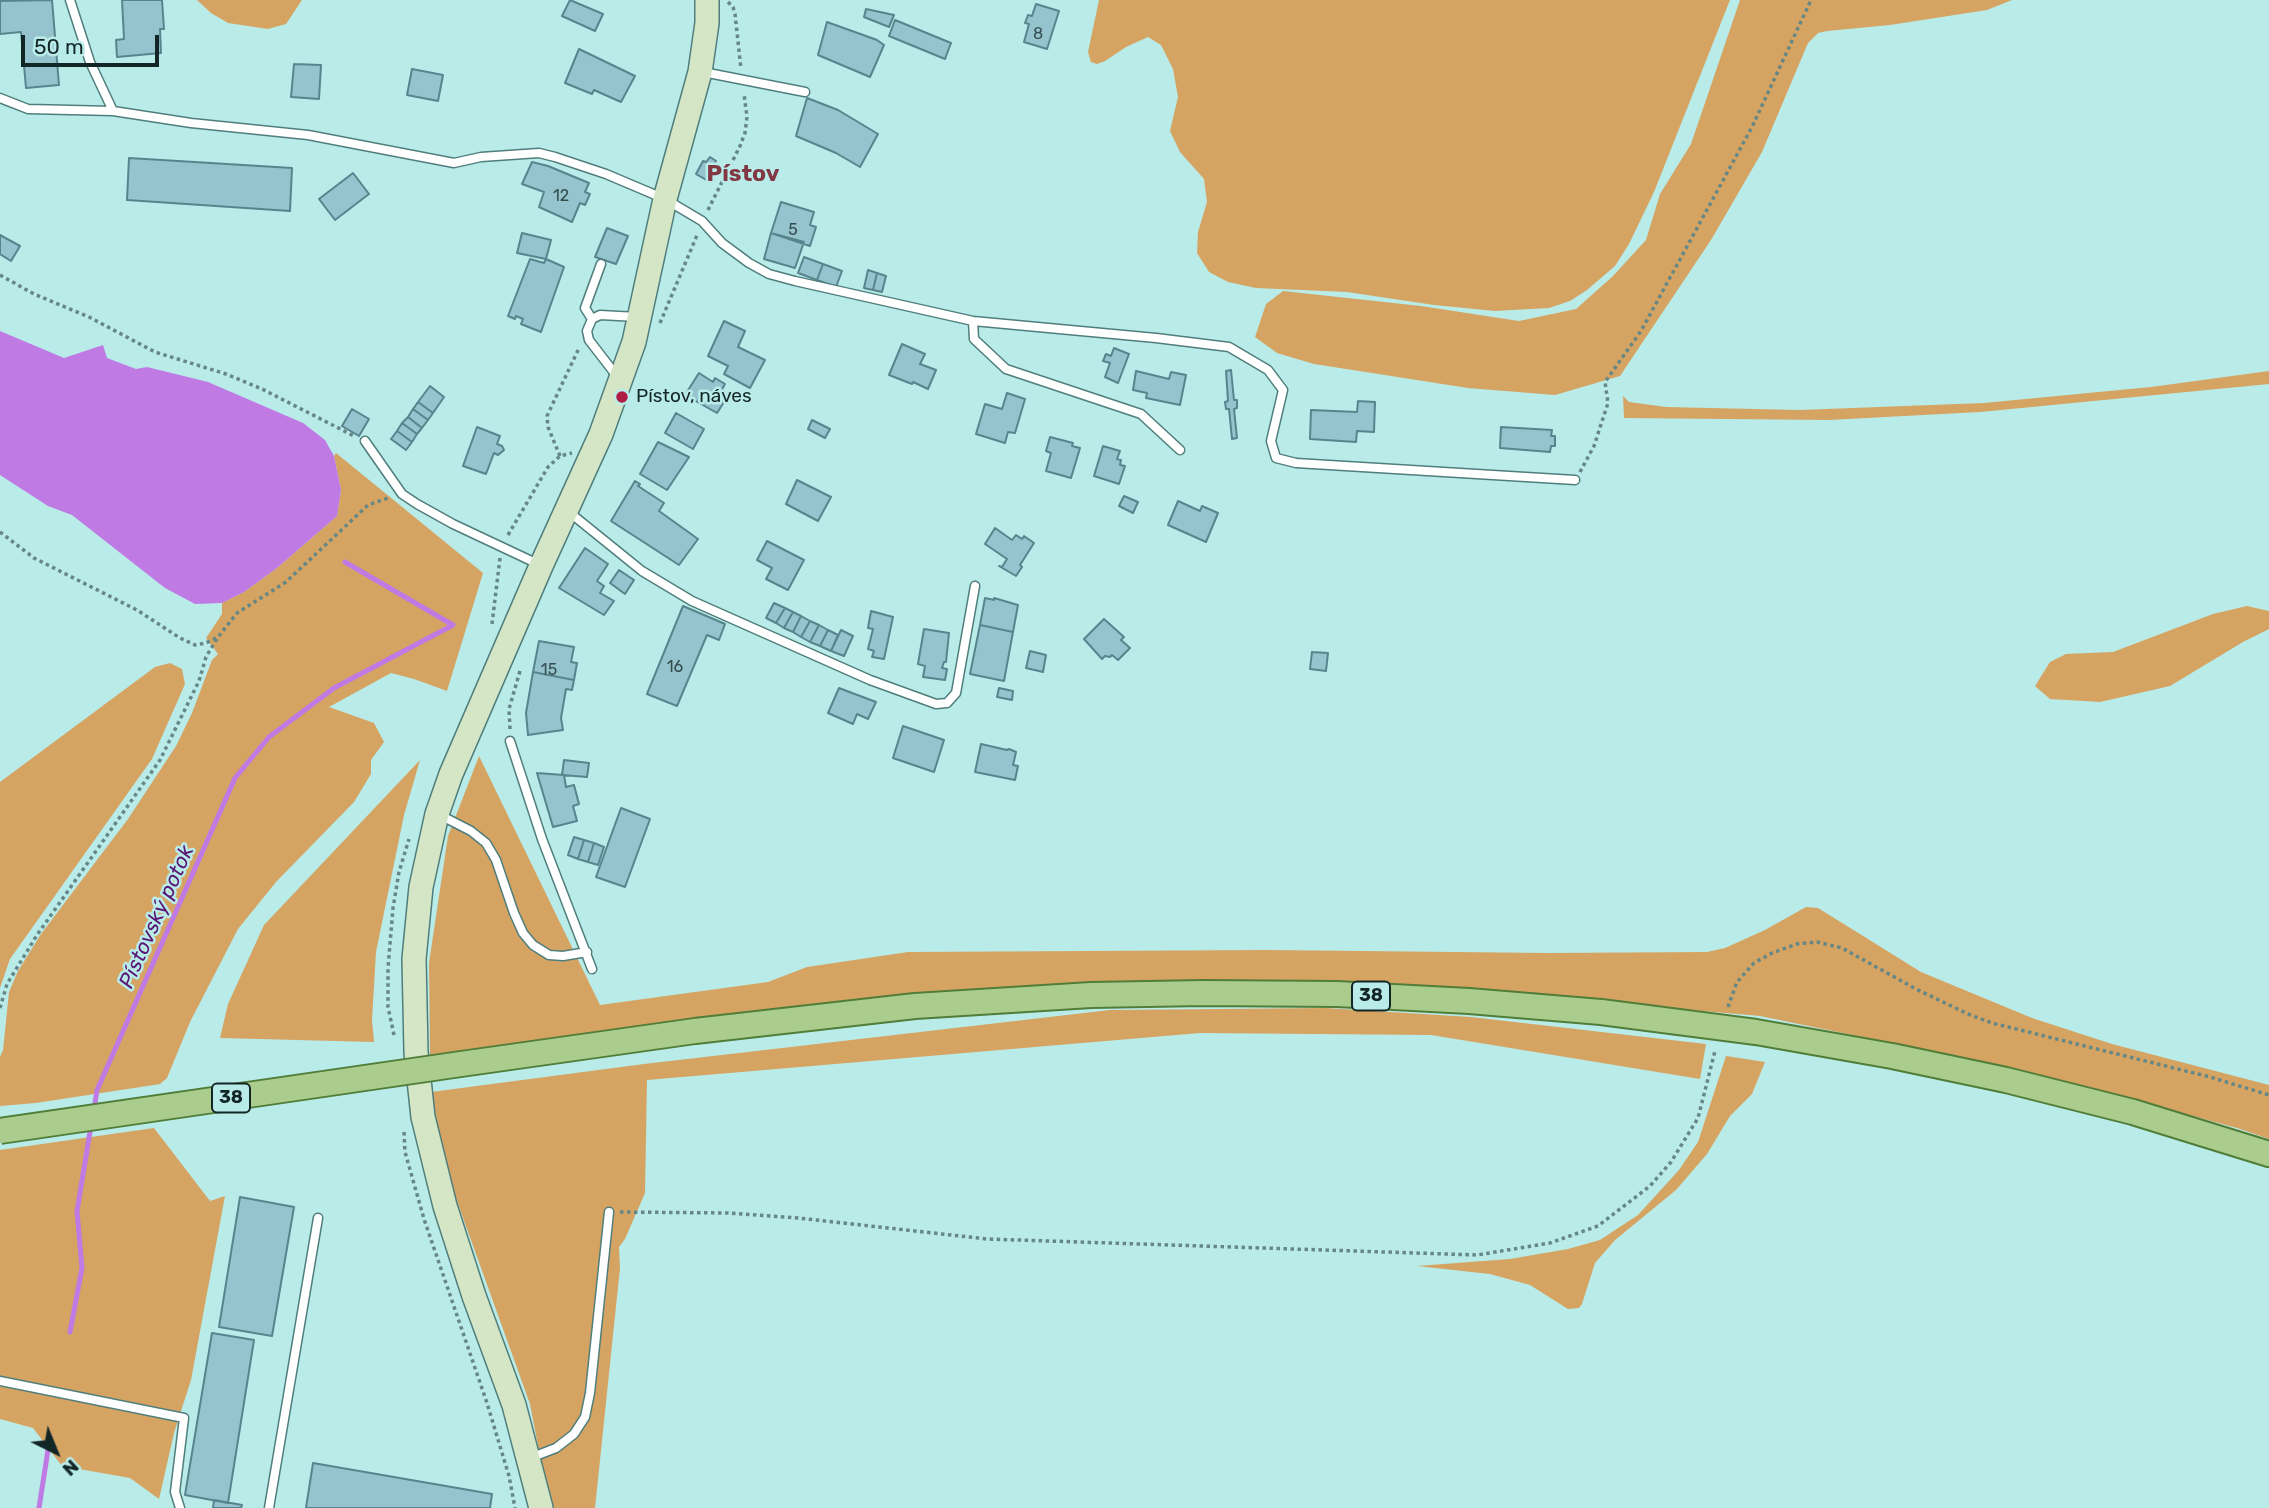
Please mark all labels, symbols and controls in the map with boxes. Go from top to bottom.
scale bar [24,21,163,65]
house number: 8 [1033,24,1043,44]
text: 50 m [34,34,84,59]
district label: Pístov [707,160,779,188]
house number: 12 [553,186,569,206]
house number: 5 [788,220,798,240]
place label: Pístov, náves [636,386,752,408]
marker: Pístov, náves [614,389,630,405]
house number: 16 [667,657,683,677]
house number: 15 [541,660,557,680]
water label: Pístovský potok [114,842,200,992]
road number: 38 [1352,981,1390,1010]
road number: 38 [212,1084,250,1112]
north arrow [21,1417,91,1487]
text: N [58,1455,84,1481]

